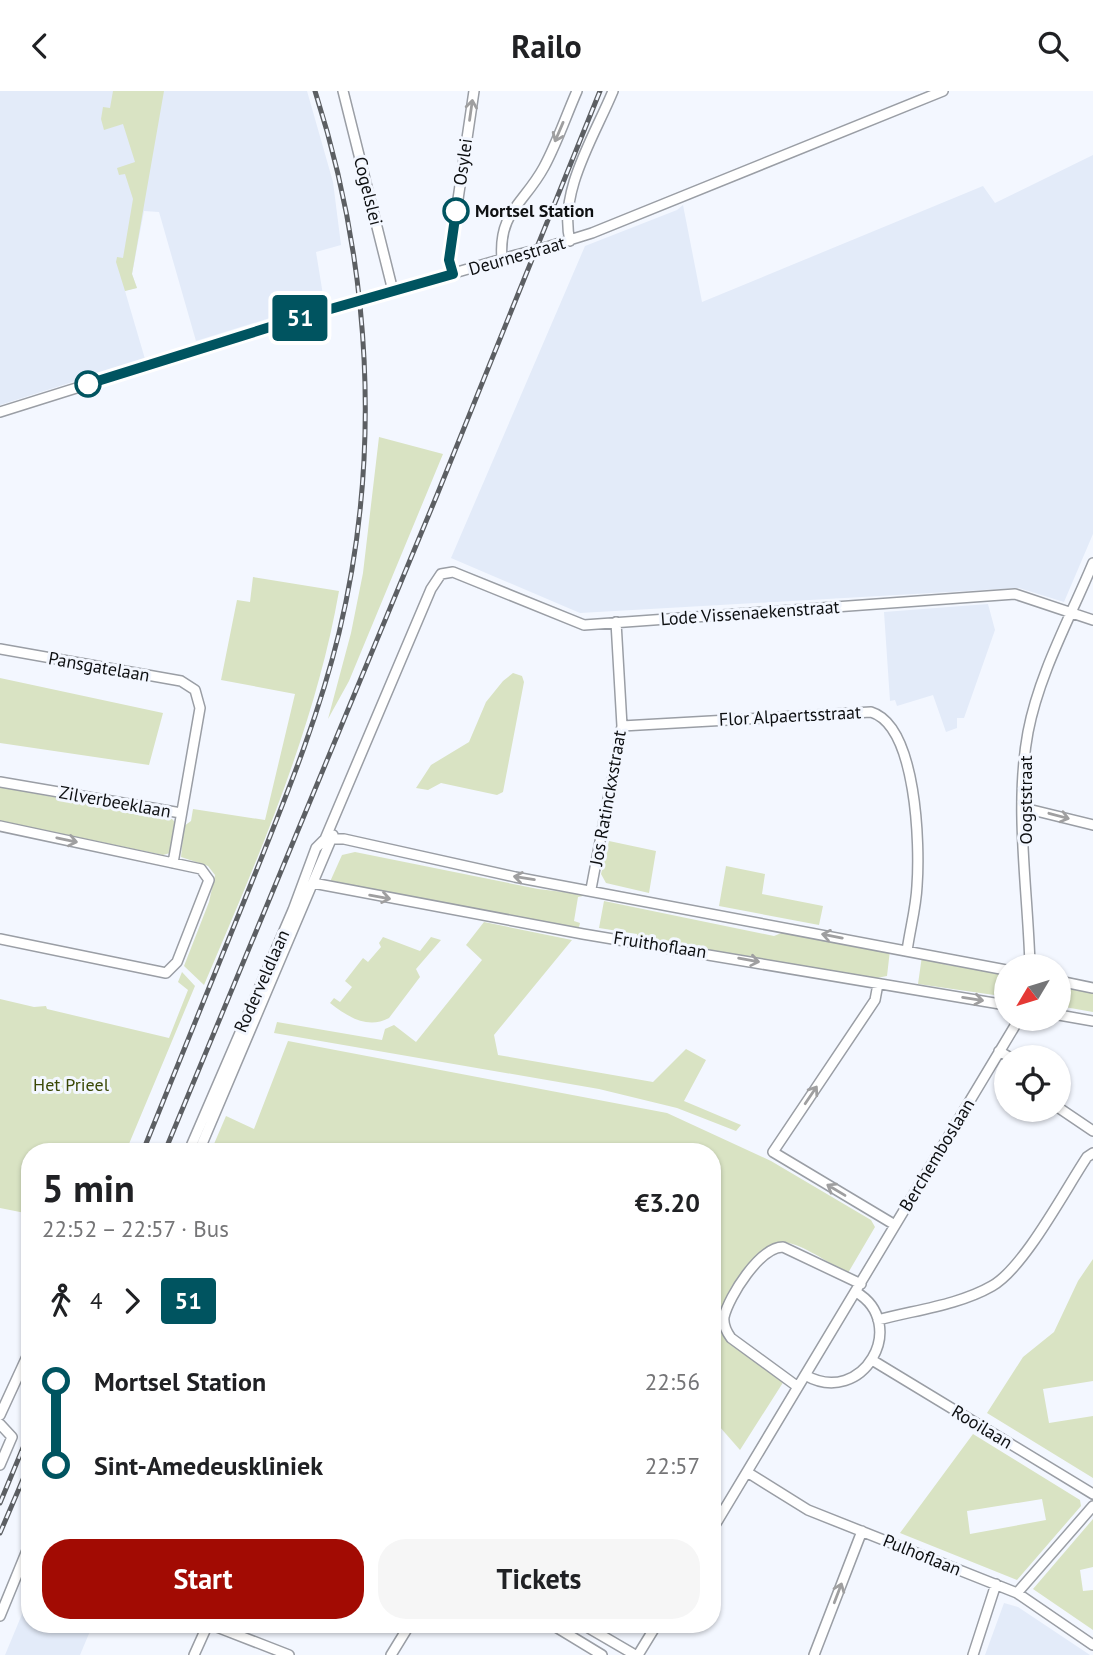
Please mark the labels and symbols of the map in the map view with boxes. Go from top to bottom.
one-way arrow [465,99,478,122]
one-way arrow [552,121,565,142]
street label: Osylei [448,137,477,187]
street label: Cogelslei [349,154,388,228]
marker: Mortsel Station [443,198,469,224]
place label: Mortsel Station [475,199,594,222]
street label: Deurnestraat [466,231,568,280]
line badge: 51 [268,295,332,341]
unlabelled marker [75,371,101,397]
street label: Lode Vissenaekenstraat [660,595,840,630]
street label: Pansgatelaan [47,646,152,687]
street label: Flor Alpaertsstraat [718,700,862,731]
street label: Jos Ratinckxstraat [584,728,631,868]
street label: Oogststraat [1014,755,1037,845]
street label: Zilverbeeklaan [57,780,173,823]
one-way arrow [1047,810,1069,823]
one-way arrow [55,834,78,848]
one-way arrow [513,871,536,884]
one-way arrow [368,891,391,904]
street label: Roderveldlaan [229,926,294,1036]
street label: Fruithoflaan [612,926,708,963]
one-way arrow [821,929,844,943]
one-way arrow [737,954,760,967]
north arrow [994,954,1071,1031]
one-way arrow [961,993,984,1006]
park label: Het Prieel [33,1073,110,1096]
one-way arrow [803,1086,818,1105]
street label: Berchemboslaan [894,1094,979,1215]
one-way arrow [827,1183,847,1197]
street label: Rooilaan [948,1399,1017,1454]
street label: Pulhoflaan [880,1528,965,1581]
one-way arrow [832,1583,845,1604]

